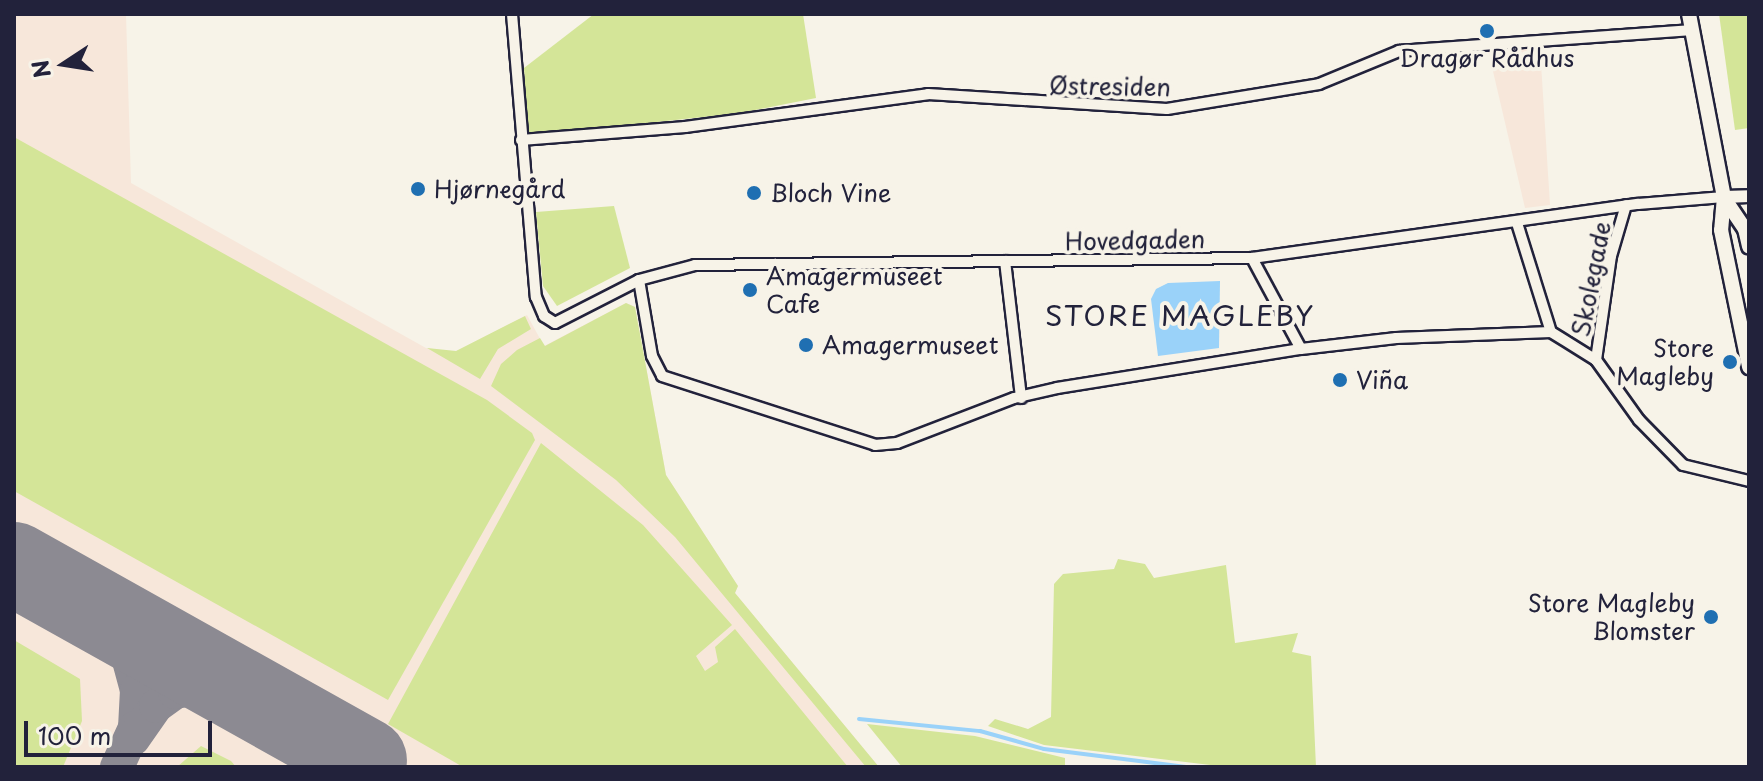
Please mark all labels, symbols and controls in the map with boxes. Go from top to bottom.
marker: Dragør Rådhus [1478,22,1496,40]
north arrow [24,24,104,104]
place label: Dragør Rådhus [1400,44,1574,72]
text: N [22,57,58,81]
street label: Østresiden [1049,71,1171,101]
place label: Hjørnegård [434,175,565,203]
place label: Bloch Vine [770,179,892,207]
marker: Hjørnegård [409,180,427,198]
marker: Bloch Vine [745,184,763,202]
street label: Skolegade [1566,219,1616,339]
street label: Hovedgaden [1065,224,1205,256]
place label: Amagermuseet Cafe [766,262,943,318]
marker: Amagermuseet Cafe [741,281,759,299]
district label: STORE MAGLEBY [1046,298,1314,332]
place label: Amagermuseet [822,331,999,359]
place label: Store Magleby [1616,334,1714,390]
marker: Amagermuseet [797,336,815,354]
marker: Store Magleby [1721,353,1739,371]
place label: Viña [1356,366,1408,394]
marker: Viña [1331,371,1349,389]
place label: Store Magleby Blomster [1528,589,1695,645]
marker: Store Magleby Blomster [1702,608,1720,626]
scale bar [28,705,216,755]
text: 100 m [38,717,111,753]

